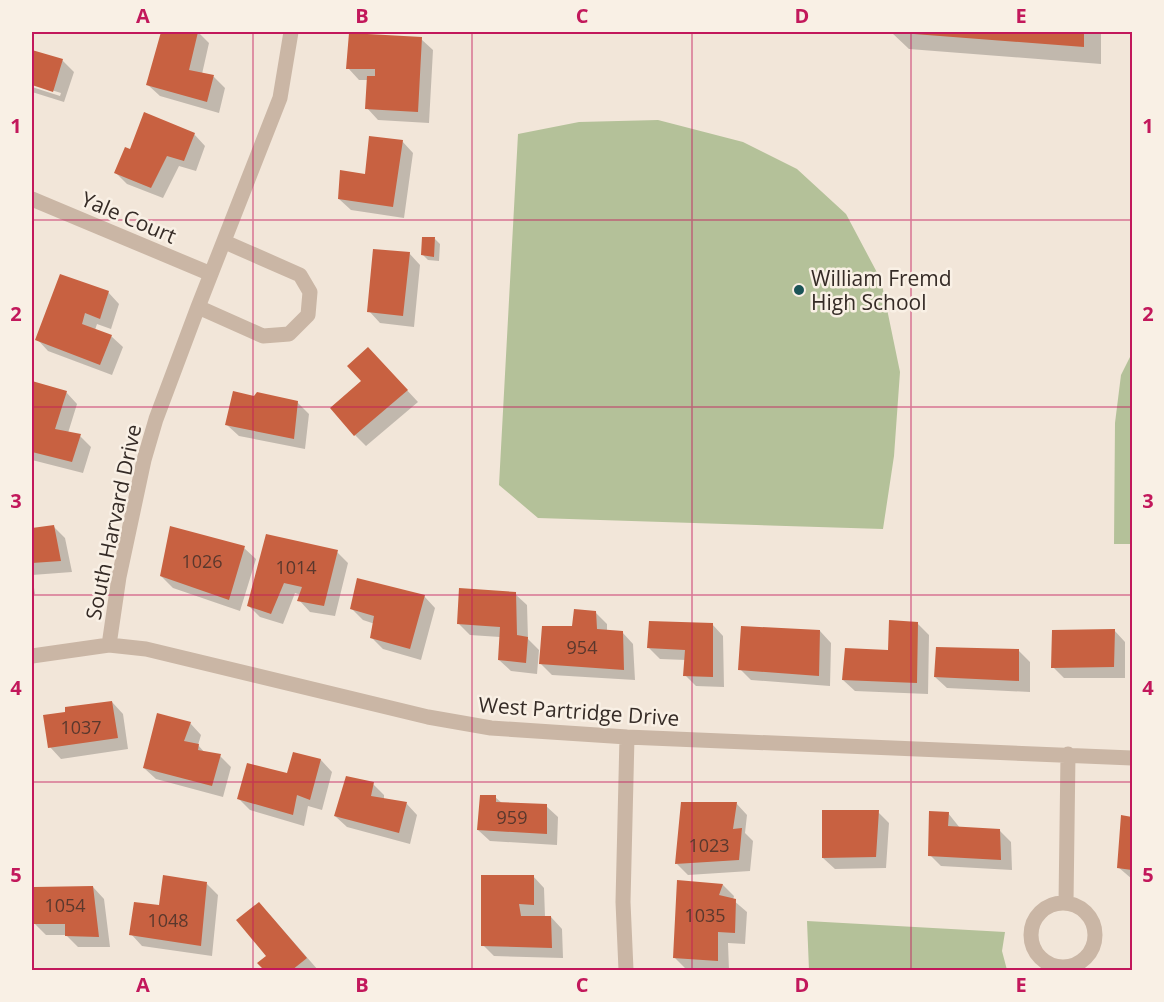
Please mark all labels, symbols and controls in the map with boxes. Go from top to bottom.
text: A [136,2,150,29]
text: B [355,2,369,29]
text: C [576,2,589,29]
text: D [795,2,809,29]
text: E [1015,2,1027,29]
text: 1 [10,112,22,139]
text: 1 [1142,112,1154,139]
street label: Yale Court [77,184,181,250]
place label: William Fremd High School [811,264,952,316]
marker: William Fremd High School [792,283,806,297]
text: 2 [10,300,22,327]
text: 2 [1142,300,1154,327]
street label: South Harvard Drive [79,422,147,622]
text: 3 [10,487,22,514]
text: 3 [1142,487,1154,514]
house number: 1026 [181,549,223,573]
house number: 1014 [275,555,317,579]
house number: 954 [567,635,597,659]
text: 4 [10,674,22,701]
text: 4 [1142,674,1154,701]
street label: West Partridge Drive [478,690,680,732]
house number: 1037 [60,715,102,739]
house number: 959 [497,805,527,829]
house number: 1023 [688,833,730,857]
text: 5 [10,861,22,888]
text: 5 [1142,861,1154,888]
house number: 1054 [44,893,86,917]
house number: 1035 [684,903,726,927]
house number: 1048 [147,908,189,932]
text: A [136,971,150,998]
text: B [355,971,369,998]
text: C [576,971,589,998]
text: D [795,971,809,998]
text: E [1015,971,1027,998]

